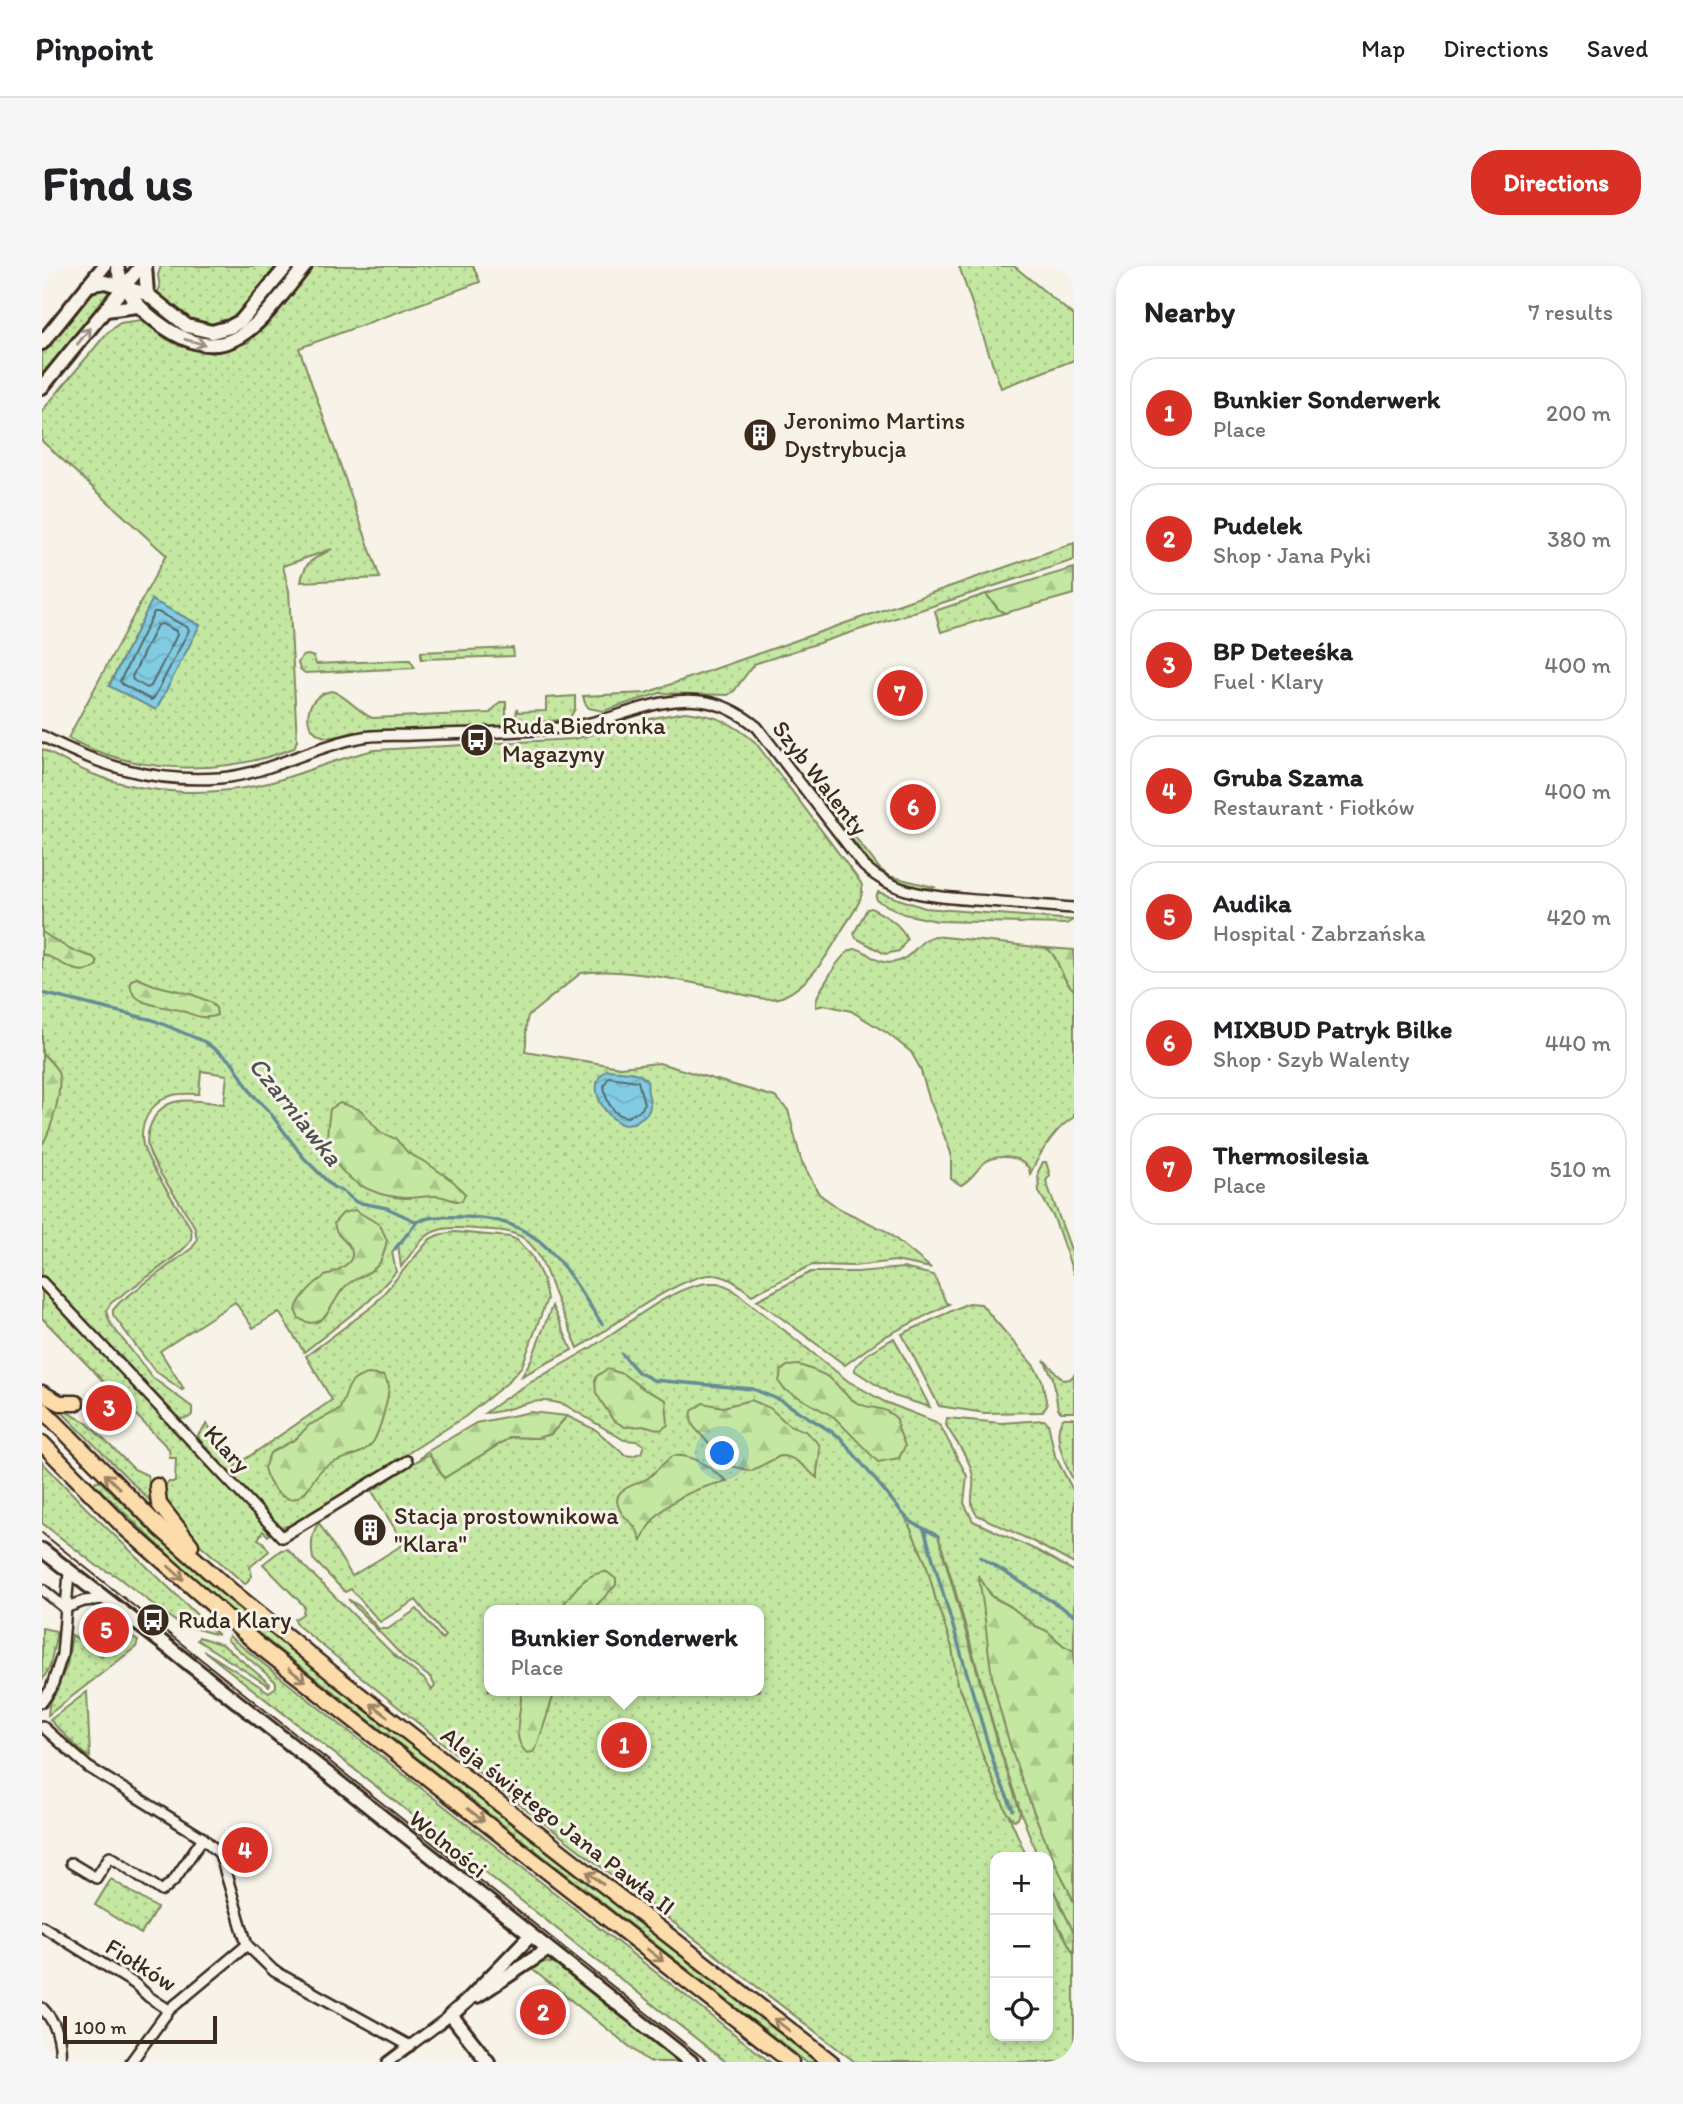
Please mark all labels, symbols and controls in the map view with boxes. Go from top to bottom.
text: Pinpoint [35,29,153,68]
text: Map [1361,34,1405,63]
text: Directions [1443,34,1549,63]
text: Saved [1587,34,1648,63]
button: Directions [1471,150,1641,215]
text: Find us [42,153,193,212]
text: Nearby [1144,293,1235,330]
text: 7 results [1528,298,1613,326]
one-way arrow [77,328,92,346]
one-way arrow [183,336,205,349]
text: Bunkier Sonderwerk [1213,383,1440,415]
text: 1 [1164,399,1174,427]
text: 200 m [1546,399,1611,427]
place label: Jeronimo Martins Dystrybucja [784,406,965,463]
text: Place [1213,415,1266,443]
building icon: Jeronimo Martins Dystrybucja [741,416,779,454]
text: Pudelek [1213,509,1302,541]
text: 2 [1163,525,1175,553]
text: 380 m [1547,525,1611,553]
text: Shop · Jana Pyki [1213,541,1371,569]
text: BP Deteeśka [1213,635,1353,667]
text: 3 [1163,651,1175,679]
text: 400 m [1544,651,1611,679]
pin: 7 [877,667,923,719]
text: Fuel · Klary [1213,667,1323,695]
place label: Ruda Biedronka Magazyny [502,711,666,768]
street label: Szyb Walenty [766,714,874,841]
bus stop icon: Ruda Biedronka Magazyny [458,721,496,759]
text: Gruba Szama [1213,761,1363,793]
text: 4 [1162,777,1176,805]
text: 400 m [1544,777,1611,805]
pin: 6 [890,781,936,833]
text: Restaurant · Fiołków [1213,793,1415,821]
text: Audika [1213,887,1292,919]
text: 5 [1163,903,1175,931]
text: 420 m [1546,903,1611,931]
text: Hospital · Zabrzańska [1213,919,1426,947]
text: MIXBUD Patryk Bilke [1213,1013,1452,1045]
text: 6 [1163,1029,1175,1057]
text: 440 m [1545,1029,1611,1057]
text: Shop · Szyb Walenty [1213,1045,1410,1073]
water label: Czarniawka [242,1050,350,1173]
text: Thermosilesia [1213,1139,1369,1171]
text: 7 [1163,1155,1175,1183]
text: 510 m [1550,1155,1611,1183]
text: Place [1213,1171,1266,1199]
pin: 3 [86,1382,132,1434]
street label: Klary [198,1419,257,1479]
your location [705,1436,739,1470]
one-way arrow [103,1473,120,1490]
place label: Stacja prostownikowa "Klara" [394,1501,619,1558]
building icon: Stacja prostownikowa "Klara" [351,1511,389,1549]
one-way arrow [167,1565,185,1581]
bus stop icon: Ruda Klary [134,1601,172,1639]
pin: 5 [83,1604,129,1656]
place label: Ruda Klary [178,1605,291,1634]
popup [484,1605,764,1696]
text: Bunkier Sonderwerk [510,1621,738,1653]
text: Place [510,1653,563,1681]
one-way arrow [287,1667,305,1682]
one-way arrow [371,1702,389,1717]
pin: 1 [601,1719,647,1771]
street label: Aleja świętego Jana Pawła II [435,1720,681,1921]
street label: Wolności [404,1803,493,1884]
one-way arrow [466,1807,484,1822]
pin: 4 [222,1824,268,1876]
map controls [990,1852,1053,2041]
button: + [990,1852,1053,1915]
one-way arrow [586,1870,604,1886]
button: − [990,1915,1053,1978]
street label: Fiołków [100,1931,182,1998]
one-way arrow [645,1948,663,1963]
button: locate [990,1978,1053,2041]
pin: 2 [520,1986,566,2038]
scale bar [63,2013,217,2045]
text: 100 m [74,2016,126,2039]
one-way arrow [773,2017,792,2032]

